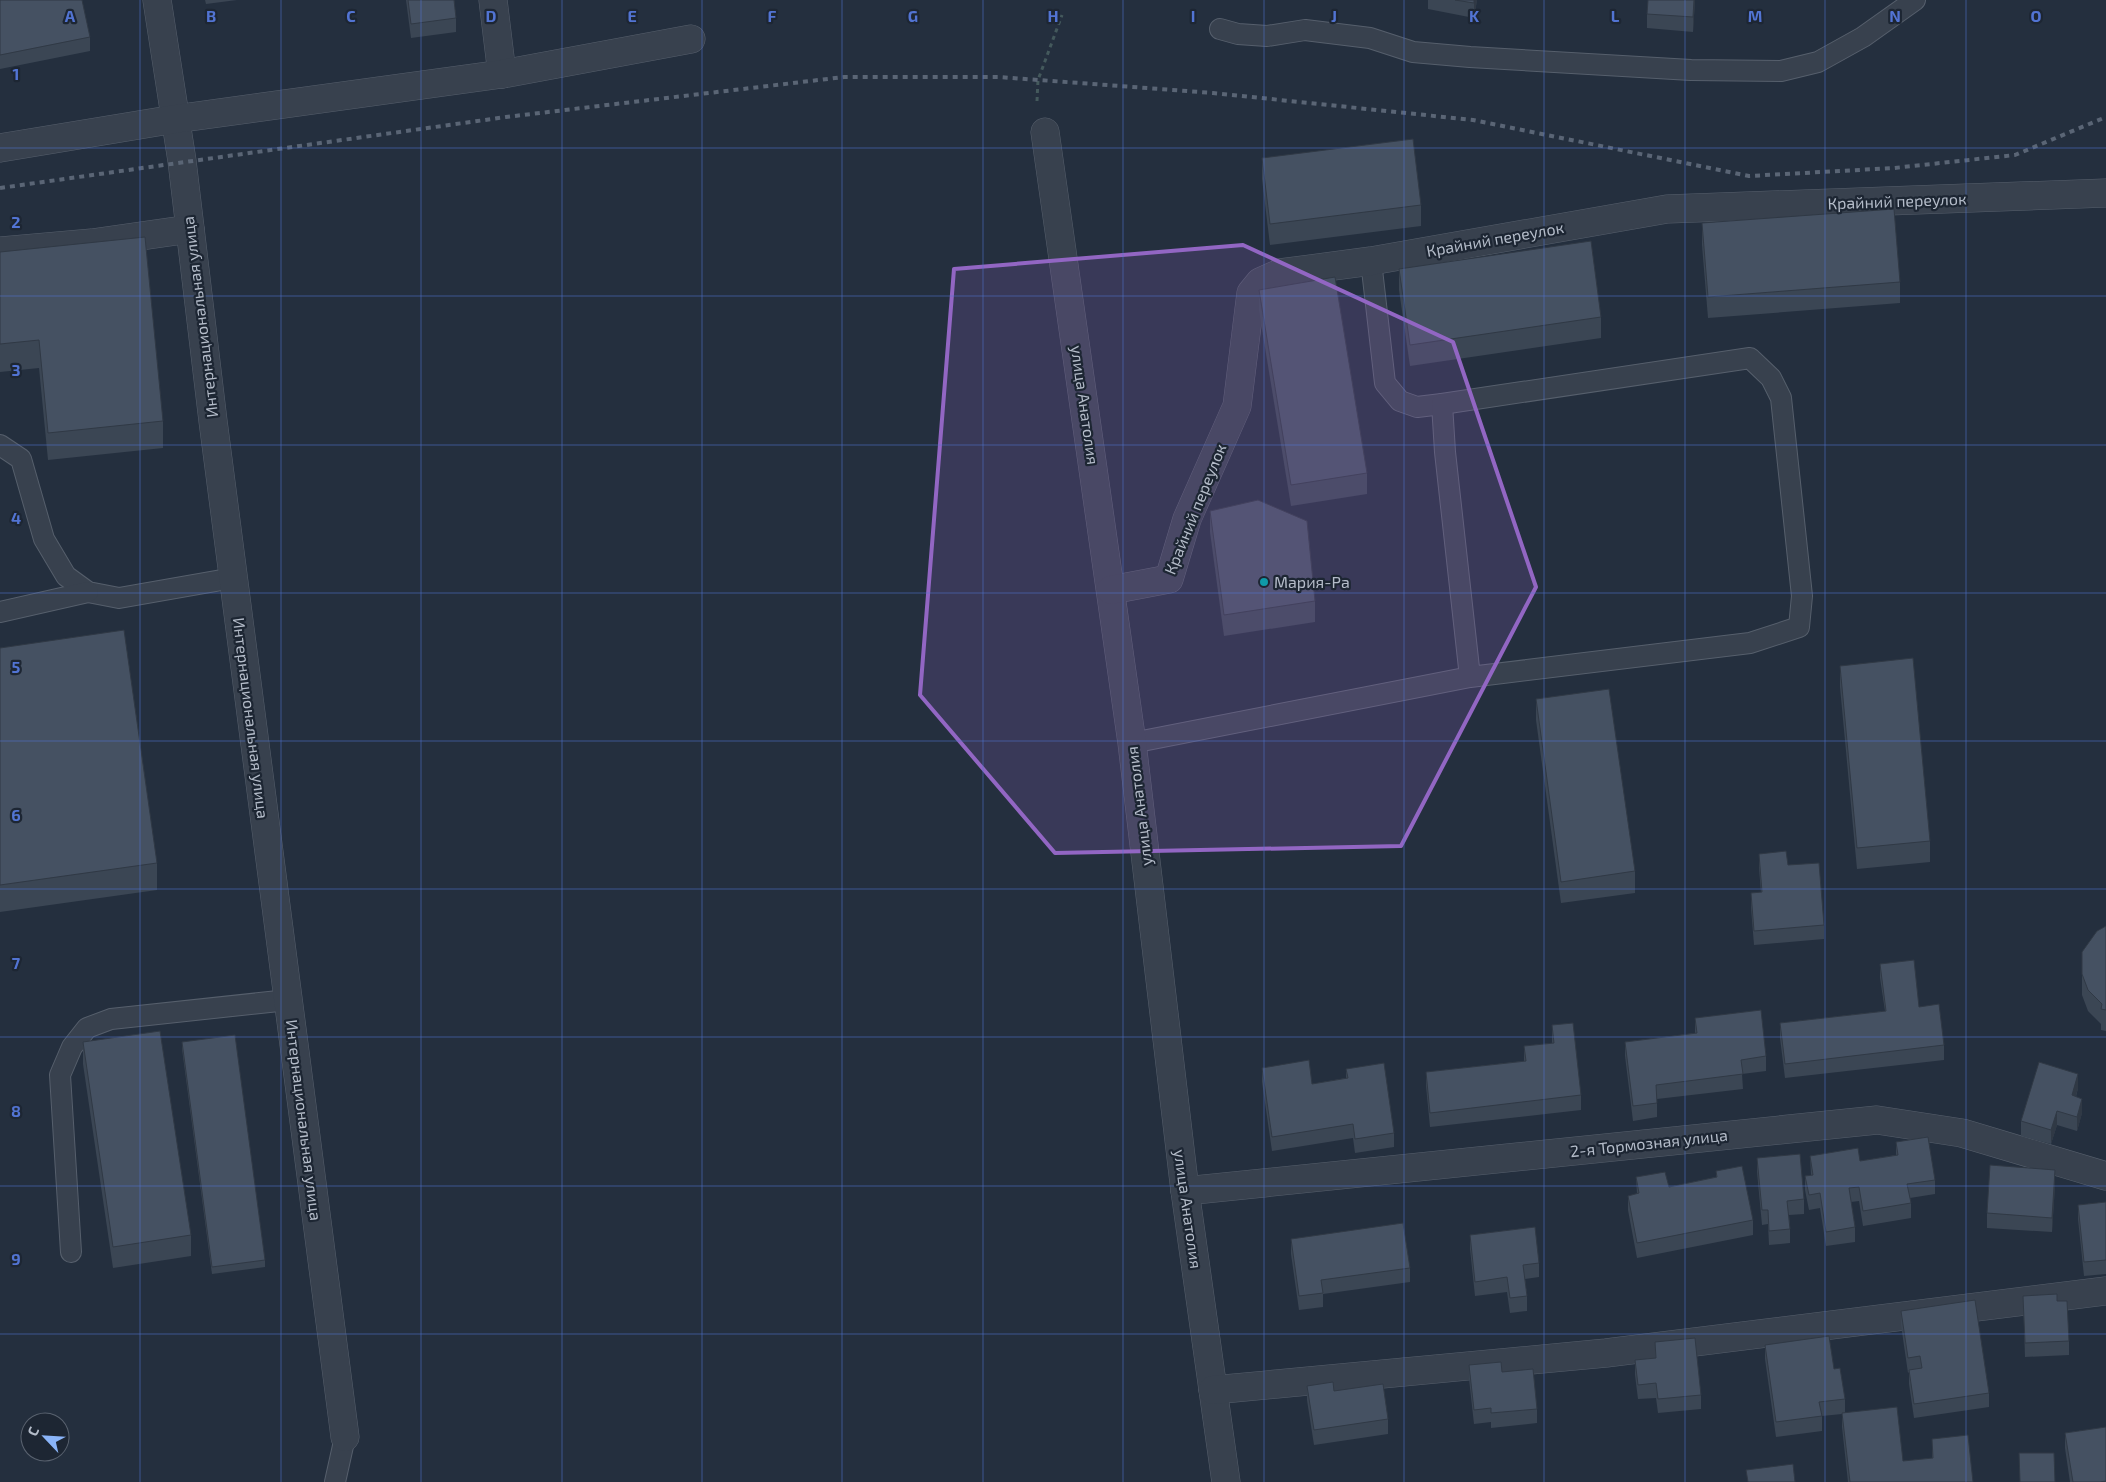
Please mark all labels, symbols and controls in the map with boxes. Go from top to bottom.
text: A [65,6,76,25]
text: B [206,6,216,25]
text: C [346,6,356,25]
text: D [486,6,497,25]
text: E [627,6,637,25]
text: F [768,6,777,25]
text: G [908,6,918,25]
text: H [1047,6,1059,25]
text: I [1191,6,1195,25]
text: J [1331,6,1337,25]
text: K [1469,6,1480,25]
text: L [1611,6,1620,25]
text: M [1748,6,1762,25]
text: N [1889,6,1901,25]
text: O [2030,6,2042,25]
text: 1 [13,64,19,83]
street label: Крайний переулок [1827,189,1967,213]
text: 2 [11,212,21,231]
street label: Интернациональная улица [178,215,222,419]
street label: Крайний переулок [1425,217,1566,261]
street label: улица Анатолия [1067,344,1103,466]
text: 3 [11,360,21,379]
street label: Крайний переулок [1160,440,1231,577]
text: 4 [11,508,21,527]
place label: Мария-Ра [1274,572,1350,591]
marker: Мария-Ра [1258,576,1270,588]
street label: Интернациональная улица [229,616,273,820]
text: 5 [12,657,21,676]
street label: улица Анатолия [1122,745,1156,867]
text: 6 [11,805,21,824]
text: 7 [12,953,21,972]
street label: Интернациональная улица [282,1018,326,1222]
text: 8 [11,1101,21,1120]
street label: 2-я Тормозная улица [1569,1125,1729,1161]
street label: улица Анатолия [1170,1148,1206,1270]
text: 9 [11,1249,21,1268]
north arrow [20,1412,70,1462]
text: С [23,1424,42,1439]

